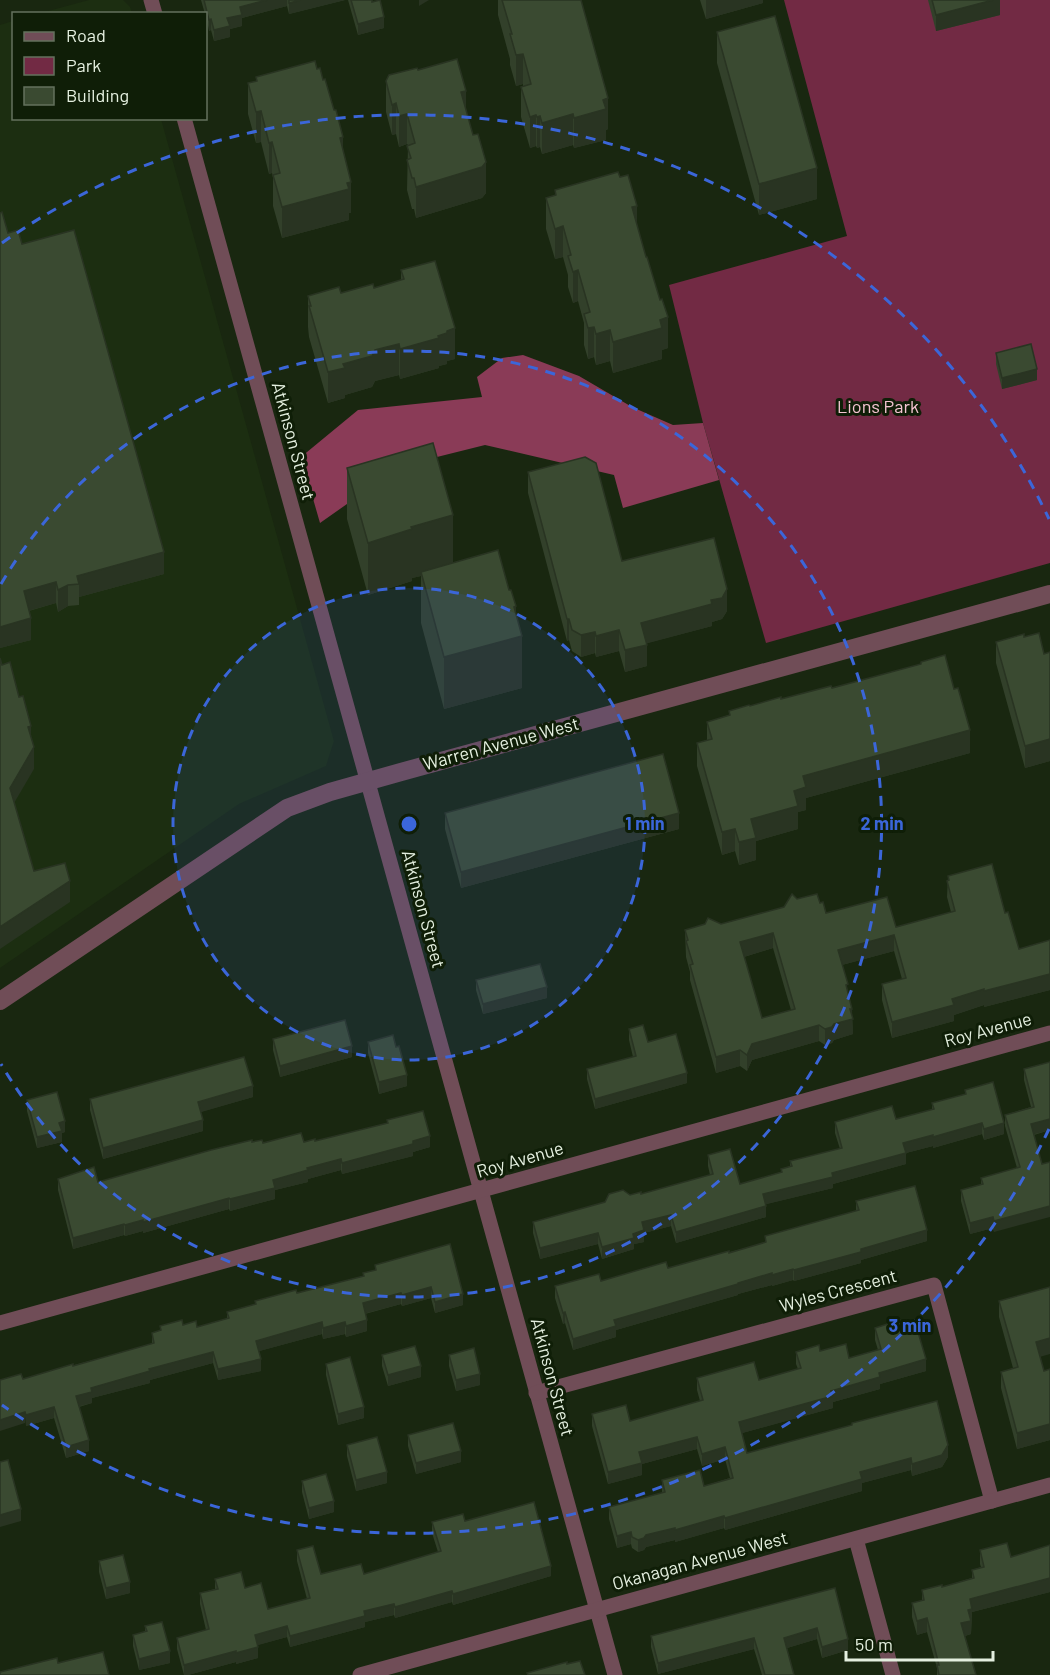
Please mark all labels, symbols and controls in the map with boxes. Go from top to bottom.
legend [12,12,207,120]
text: Road [66,24,106,46]
text: Park [66,54,101,76]
text: Building [66,84,129,106]
street label: Atkinson Street [268,379,320,502]
park label: Lions Park [837,395,919,417]
street label: Warren Avenue West [420,712,581,774]
text: 1 min [625,812,665,834]
text: 2 min [860,812,904,834]
centre of rings [399,814,419,834]
street label: Atkinson Street [398,847,450,970]
street label: Roy Avenue [942,1007,1034,1051]
street label: Roy Avenue [474,1136,566,1182]
street label: Wyles Crescent [777,1264,899,1316]
text: 3 min [889,1314,931,1336]
street label: Atkinson Street [527,1315,579,1438]
street label: Okanagan Avenue West [610,1526,790,1594]
scale bar [846,1624,993,1662]
text: 50 m [855,1633,893,1655]

